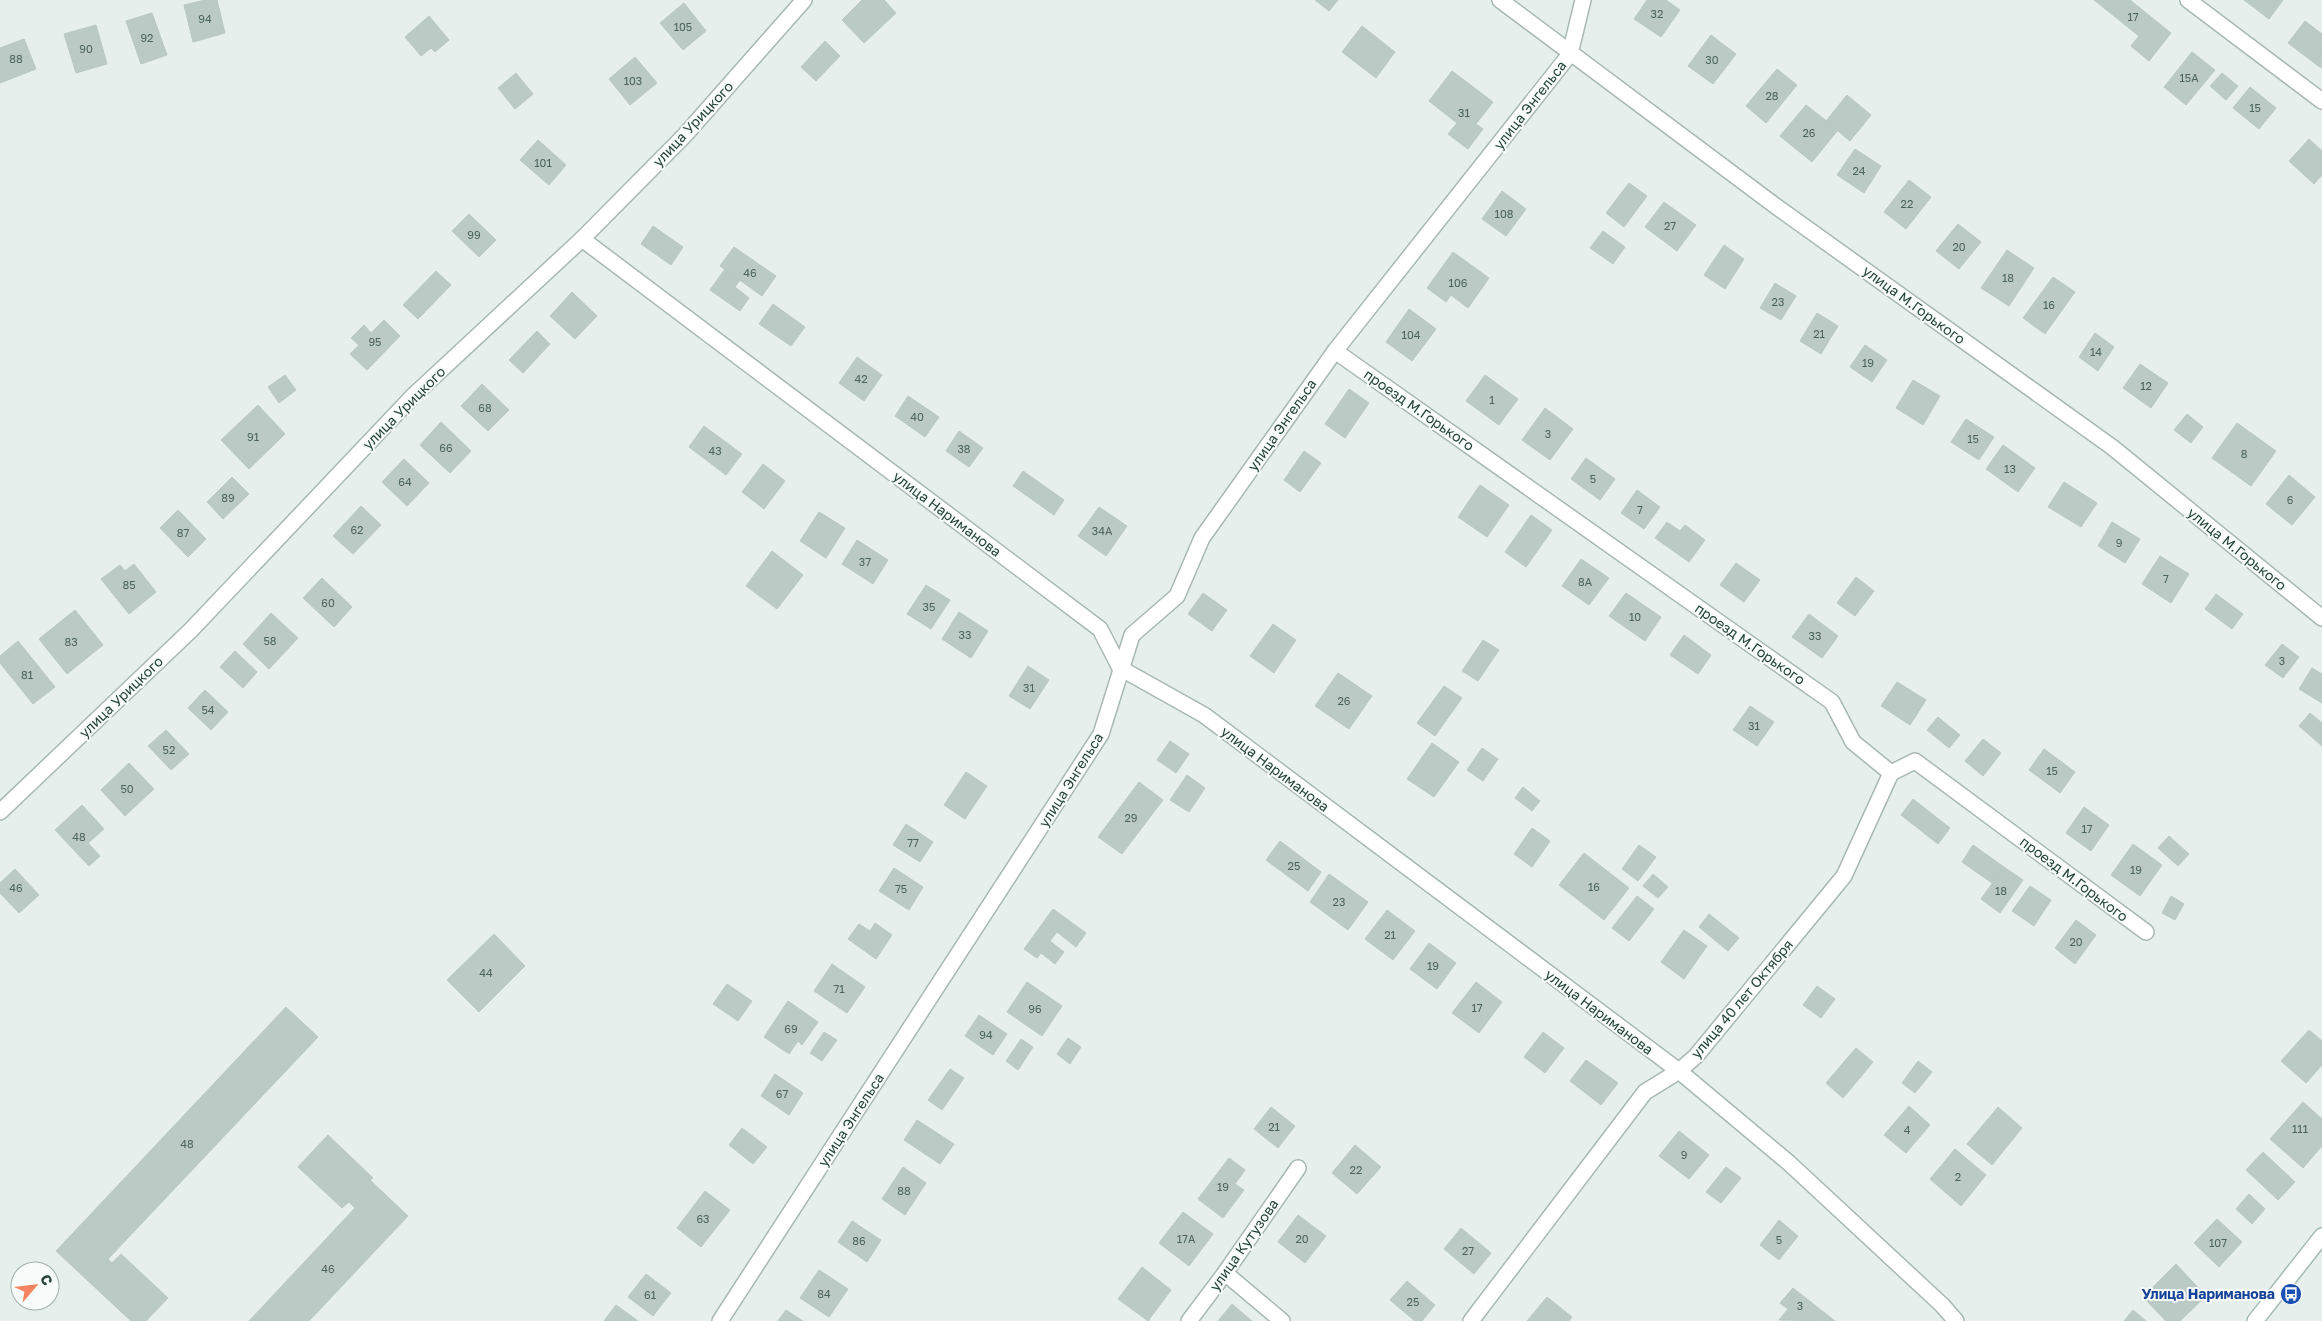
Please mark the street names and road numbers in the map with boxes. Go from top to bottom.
street label: улица Энгельса [1490,57,1570,153]
street label: улица Урицкого [649,78,736,170]
street label: улица М.Горького [1860,262,1969,347]
street label: улица Урицкого [359,363,449,453]
street label: проезд М.Горького [1361,365,1478,454]
street label: улица Энгельса [1244,376,1320,474]
street label: улица Нариманова [890,467,1005,560]
street label: улица М.Горького [2184,504,2290,594]
street label: проезд М.Горького [1692,599,1809,688]
street label: улица Урицкого [75,652,166,741]
street label: улица Нариманова [1218,722,1333,815]
street label: улица Энгельса [1035,729,1106,830]
street label: проезд М.Горького [2017,833,2132,925]
street label: улица 40 лет Октября [1687,936,1796,1062]
street label: улица Нариманова [1542,965,1657,1058]
street label: улица Энгельса [814,1070,887,1170]
street label: улица Кутузова [1206,1196,1282,1294]

